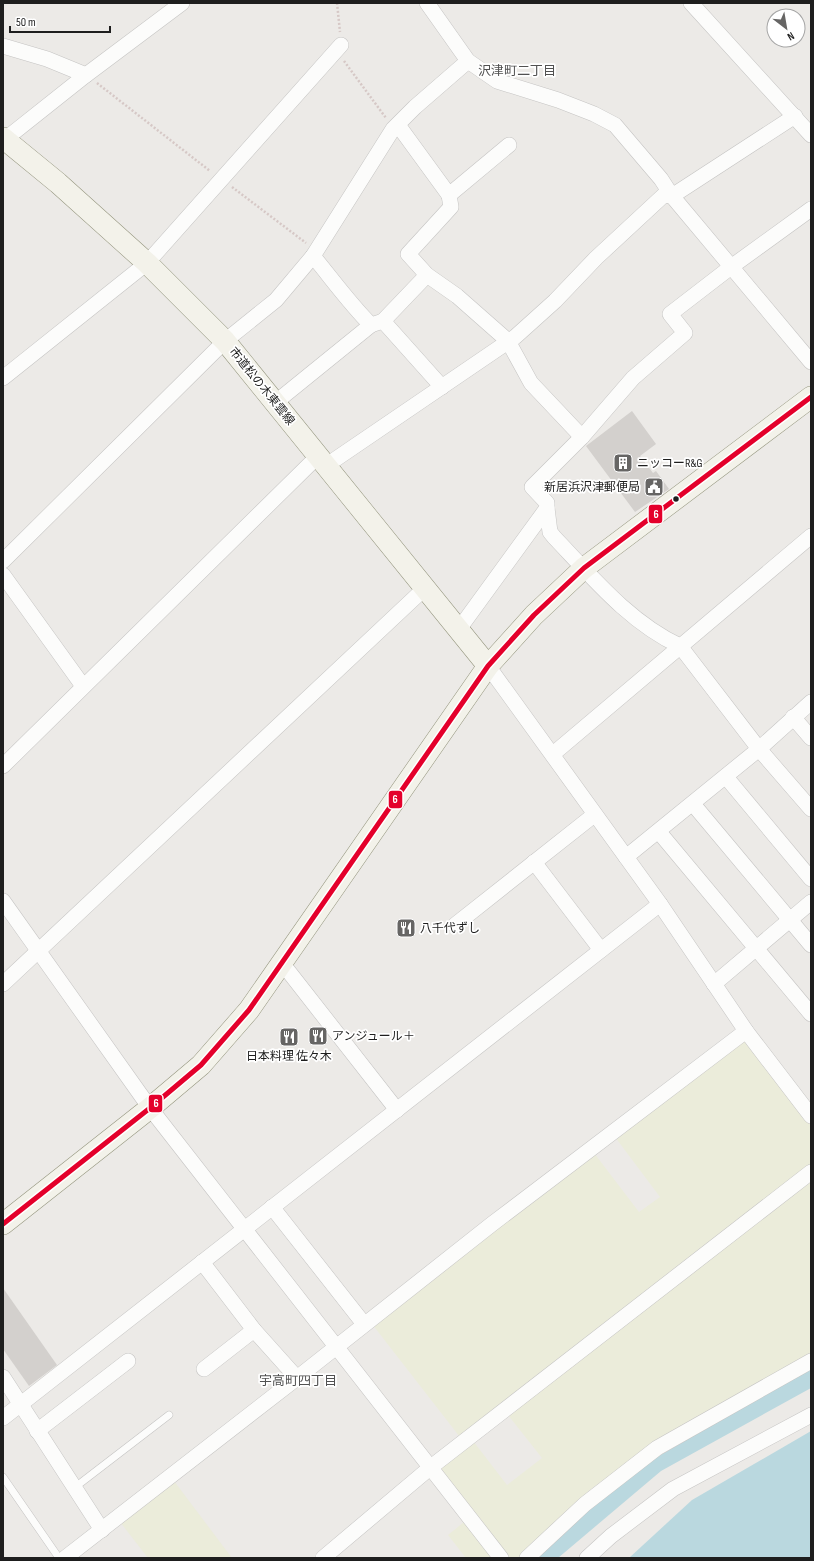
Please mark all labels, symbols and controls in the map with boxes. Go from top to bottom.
scale bar [10,8,110,34]
north arrow [766,8,806,48]
text: 50 m [16,15,36,30]
text: N [785,29,797,43]
district label: 沢津町二丁目 [478,63,556,79]
street label: 市道松の木東雲線 [226,344,298,428]
building icon: ニッコーR&G [612,452,634,474]
place label: ニッコーR&G [637,456,703,471]
public building icon: 新居浜沢津郵便局 [643,476,665,498]
place label: 新居浜沢津郵便局 [544,480,640,495]
unlabelled marker [671,494,681,504]
line badge: 6 [648,504,663,524]
text: 6 [653,508,659,521]
line badge: 6 [388,790,403,809]
text: 6 [392,793,398,806]
restaurant icon: 八千代ずし [395,917,417,939]
place label: 八千代ずし [420,921,480,936]
restaurant icon: アンジュール＋ [307,1025,329,1047]
restaurant icon: 日本料理 佐々木 [278,1026,300,1048]
place label: アンジュール＋ [332,1029,415,1044]
place label: 日本料理 佐々木 [246,1049,332,1064]
line badge: 6 [148,1094,163,1113]
text: 6 [153,1097,159,1110]
district label: 宇高町四丁目 [259,1373,337,1389]

